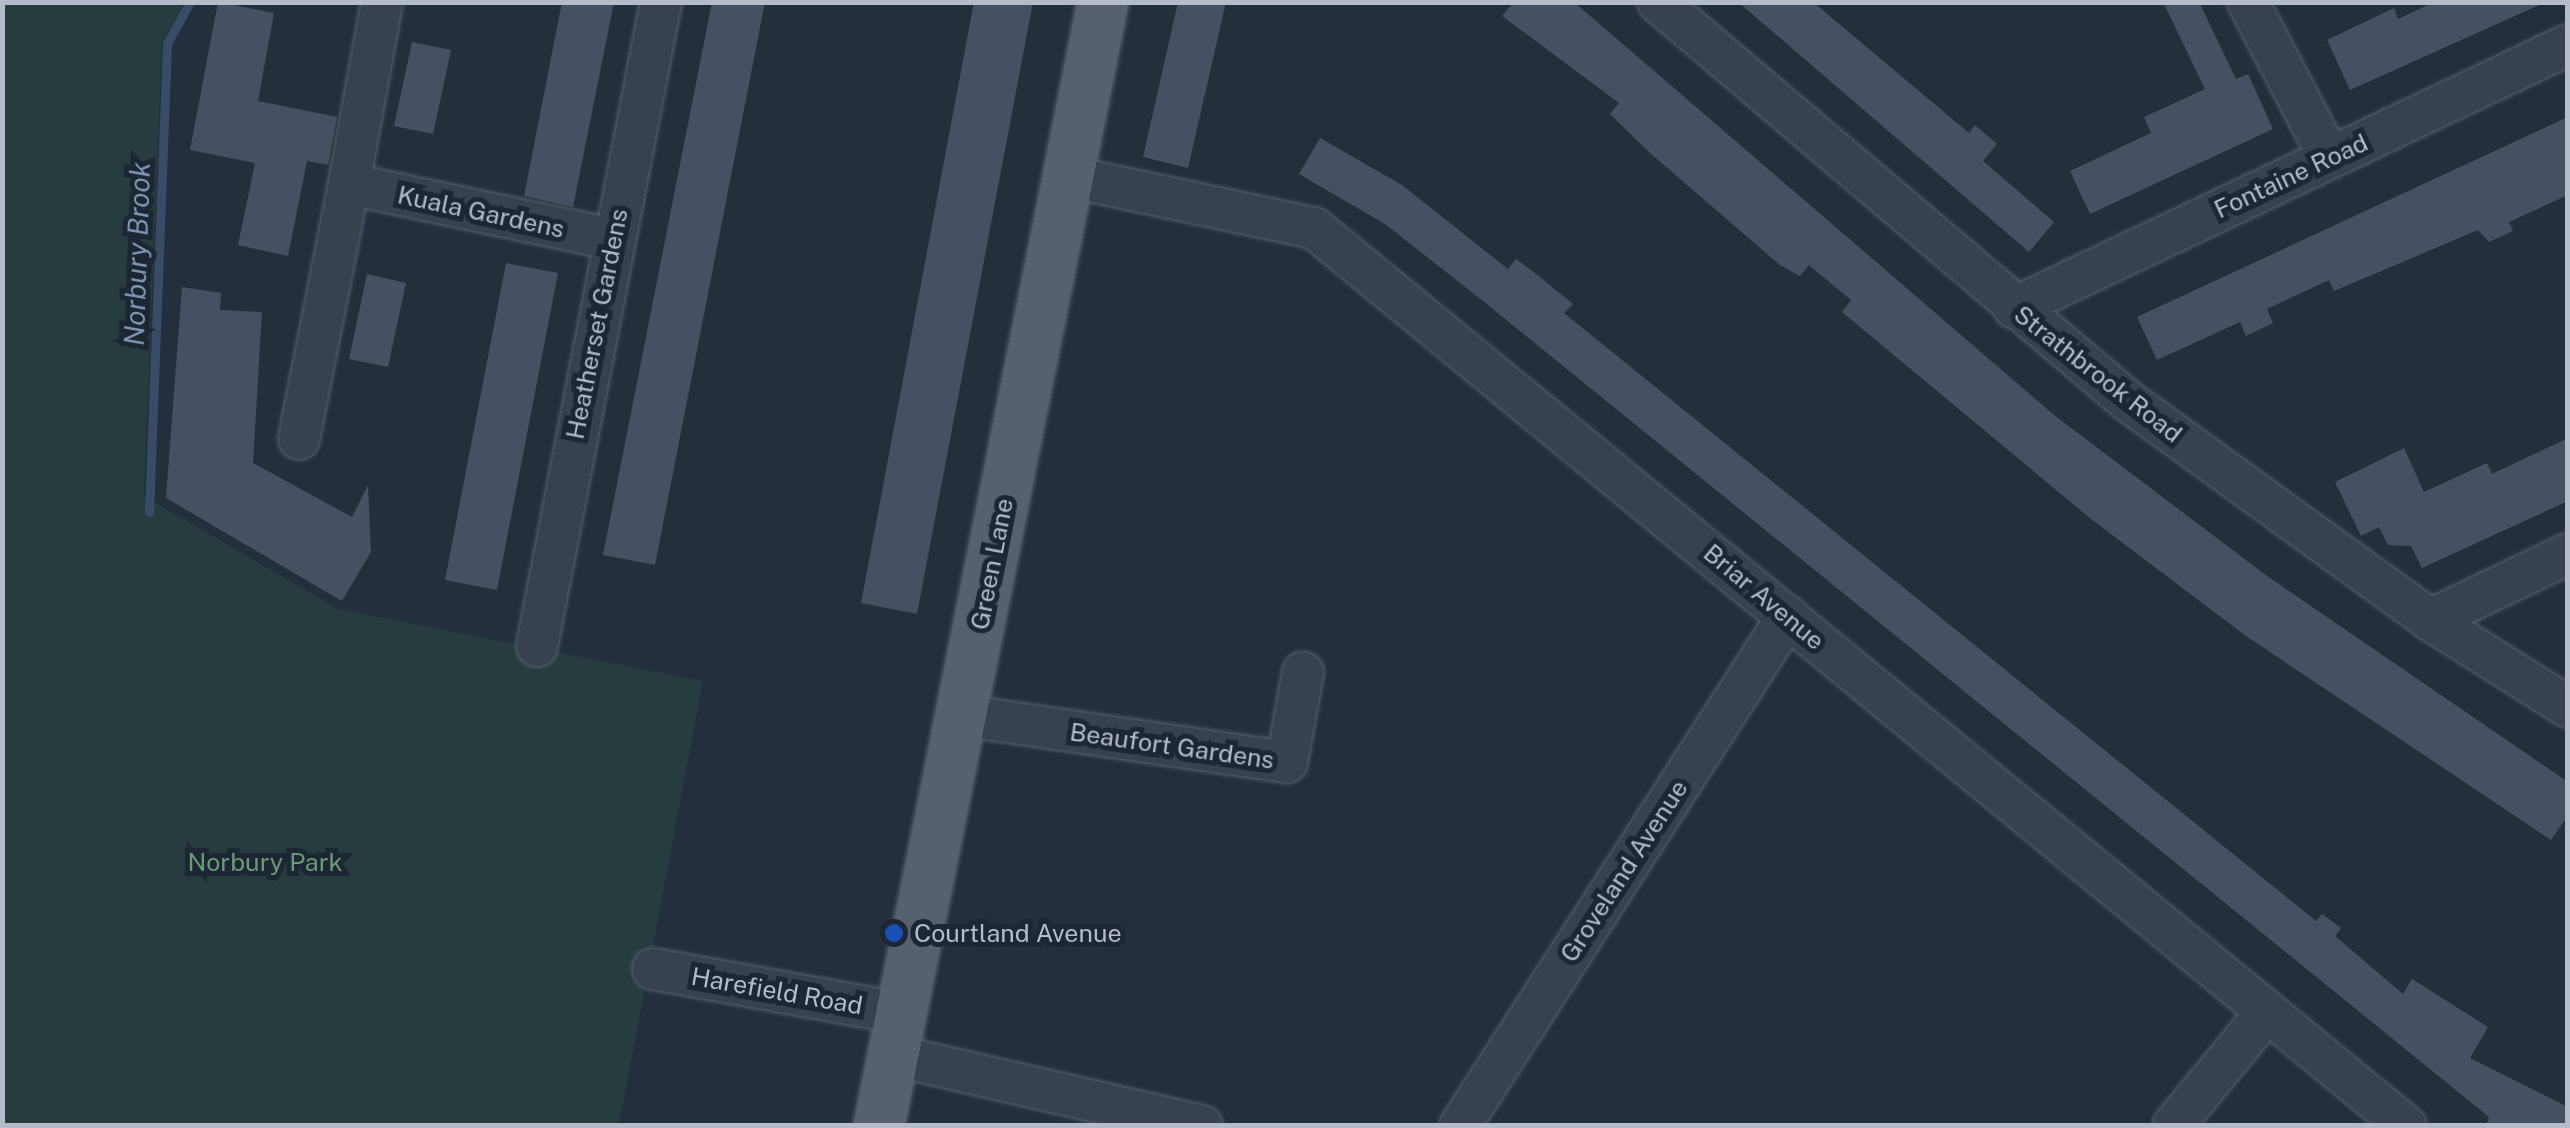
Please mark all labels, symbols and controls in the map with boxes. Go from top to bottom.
street label: Fontaine Road [2209,127,2373,225]
water label: Norbury Brook [117,161,157,347]
street label: Kuala Gardens [395,180,567,244]
street label: Heatherset Gardens [560,206,634,442]
street label: Strathbrook Road [2008,299,2188,449]
street label: Green Lane [965,496,1019,632]
street label: Briar Avenue [1698,538,1830,656]
street label: Beaufort Gardens [1068,717,1276,775]
street label: Groveland Avenue [1554,774,1694,968]
park label: Norbury Park [187,847,343,877]
place label: Courtland Avenue [914,918,1122,948]
marker: Courtland Avenue [883,922,905,944]
street label: Harefield Road [689,961,865,1021]

